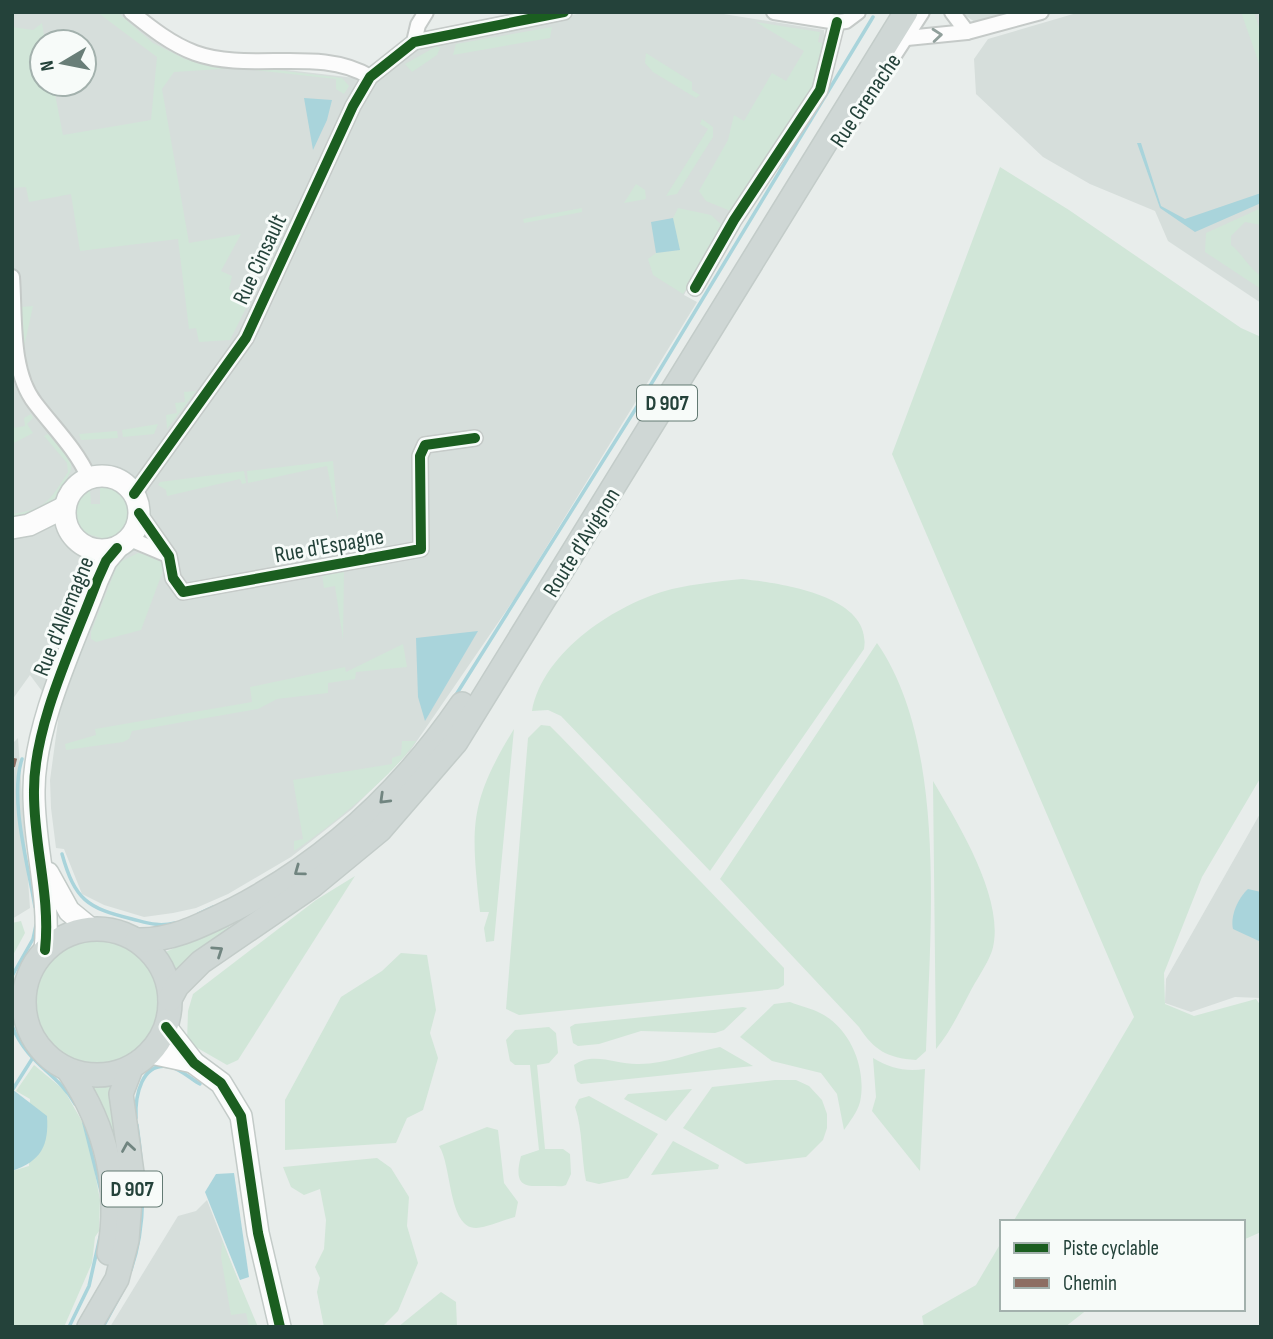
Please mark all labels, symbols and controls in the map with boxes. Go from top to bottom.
north arrow [28,28,98,98]
one-way arrow [931,28,942,43]
street label: Rue Grenache [824,48,907,153]
text: N [36,59,60,73]
street label: Rue Cinsault [227,210,293,309]
road number: D 907 [637,386,697,420]
street label: Route d'Avignon [537,483,626,602]
street label: Rue d'Espagne [272,523,386,569]
street label: Rue d'Allemagne [27,553,101,680]
one-way arrow [379,790,392,803]
one-way arrow [294,862,307,875]
one-way arrow [210,946,223,959]
one-way arrow [121,1141,136,1153]
road number: D 907 [102,1172,162,1206]
legend [1000,1220,1245,1311]
text: Piste cyclable [1063,1236,1159,1261]
text: Chemin [1063,1271,1117,1296]

